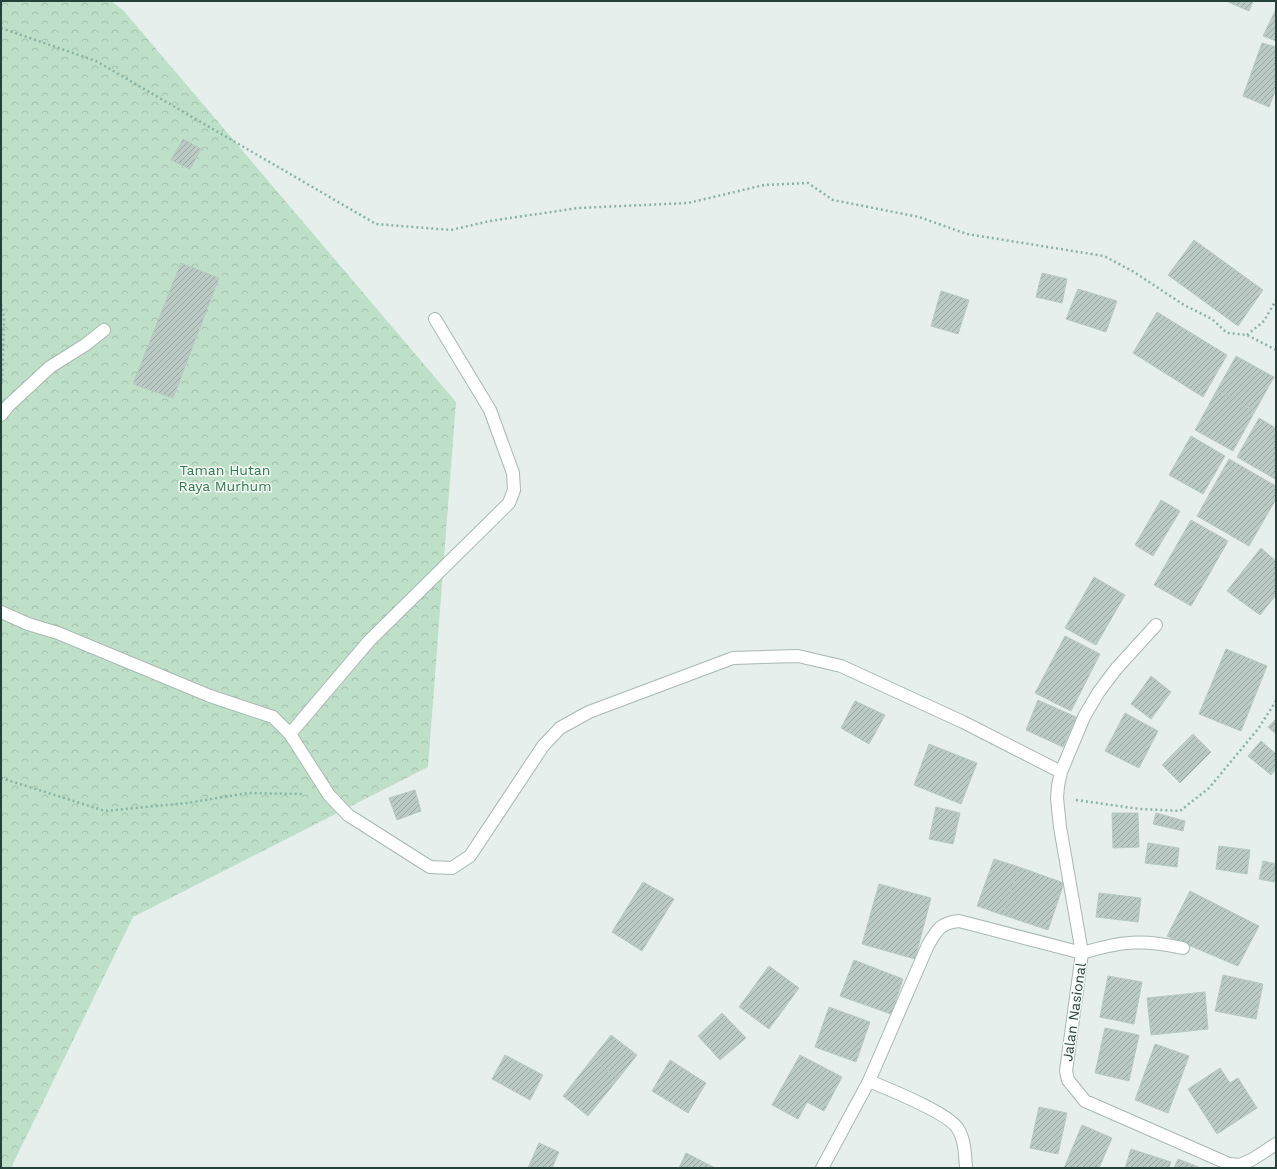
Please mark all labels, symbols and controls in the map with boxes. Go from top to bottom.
park label: Taman Hutan Raya Murhum [178,462,272,494]
street label: Jalan Nasional [1059,961,1089,1063]

